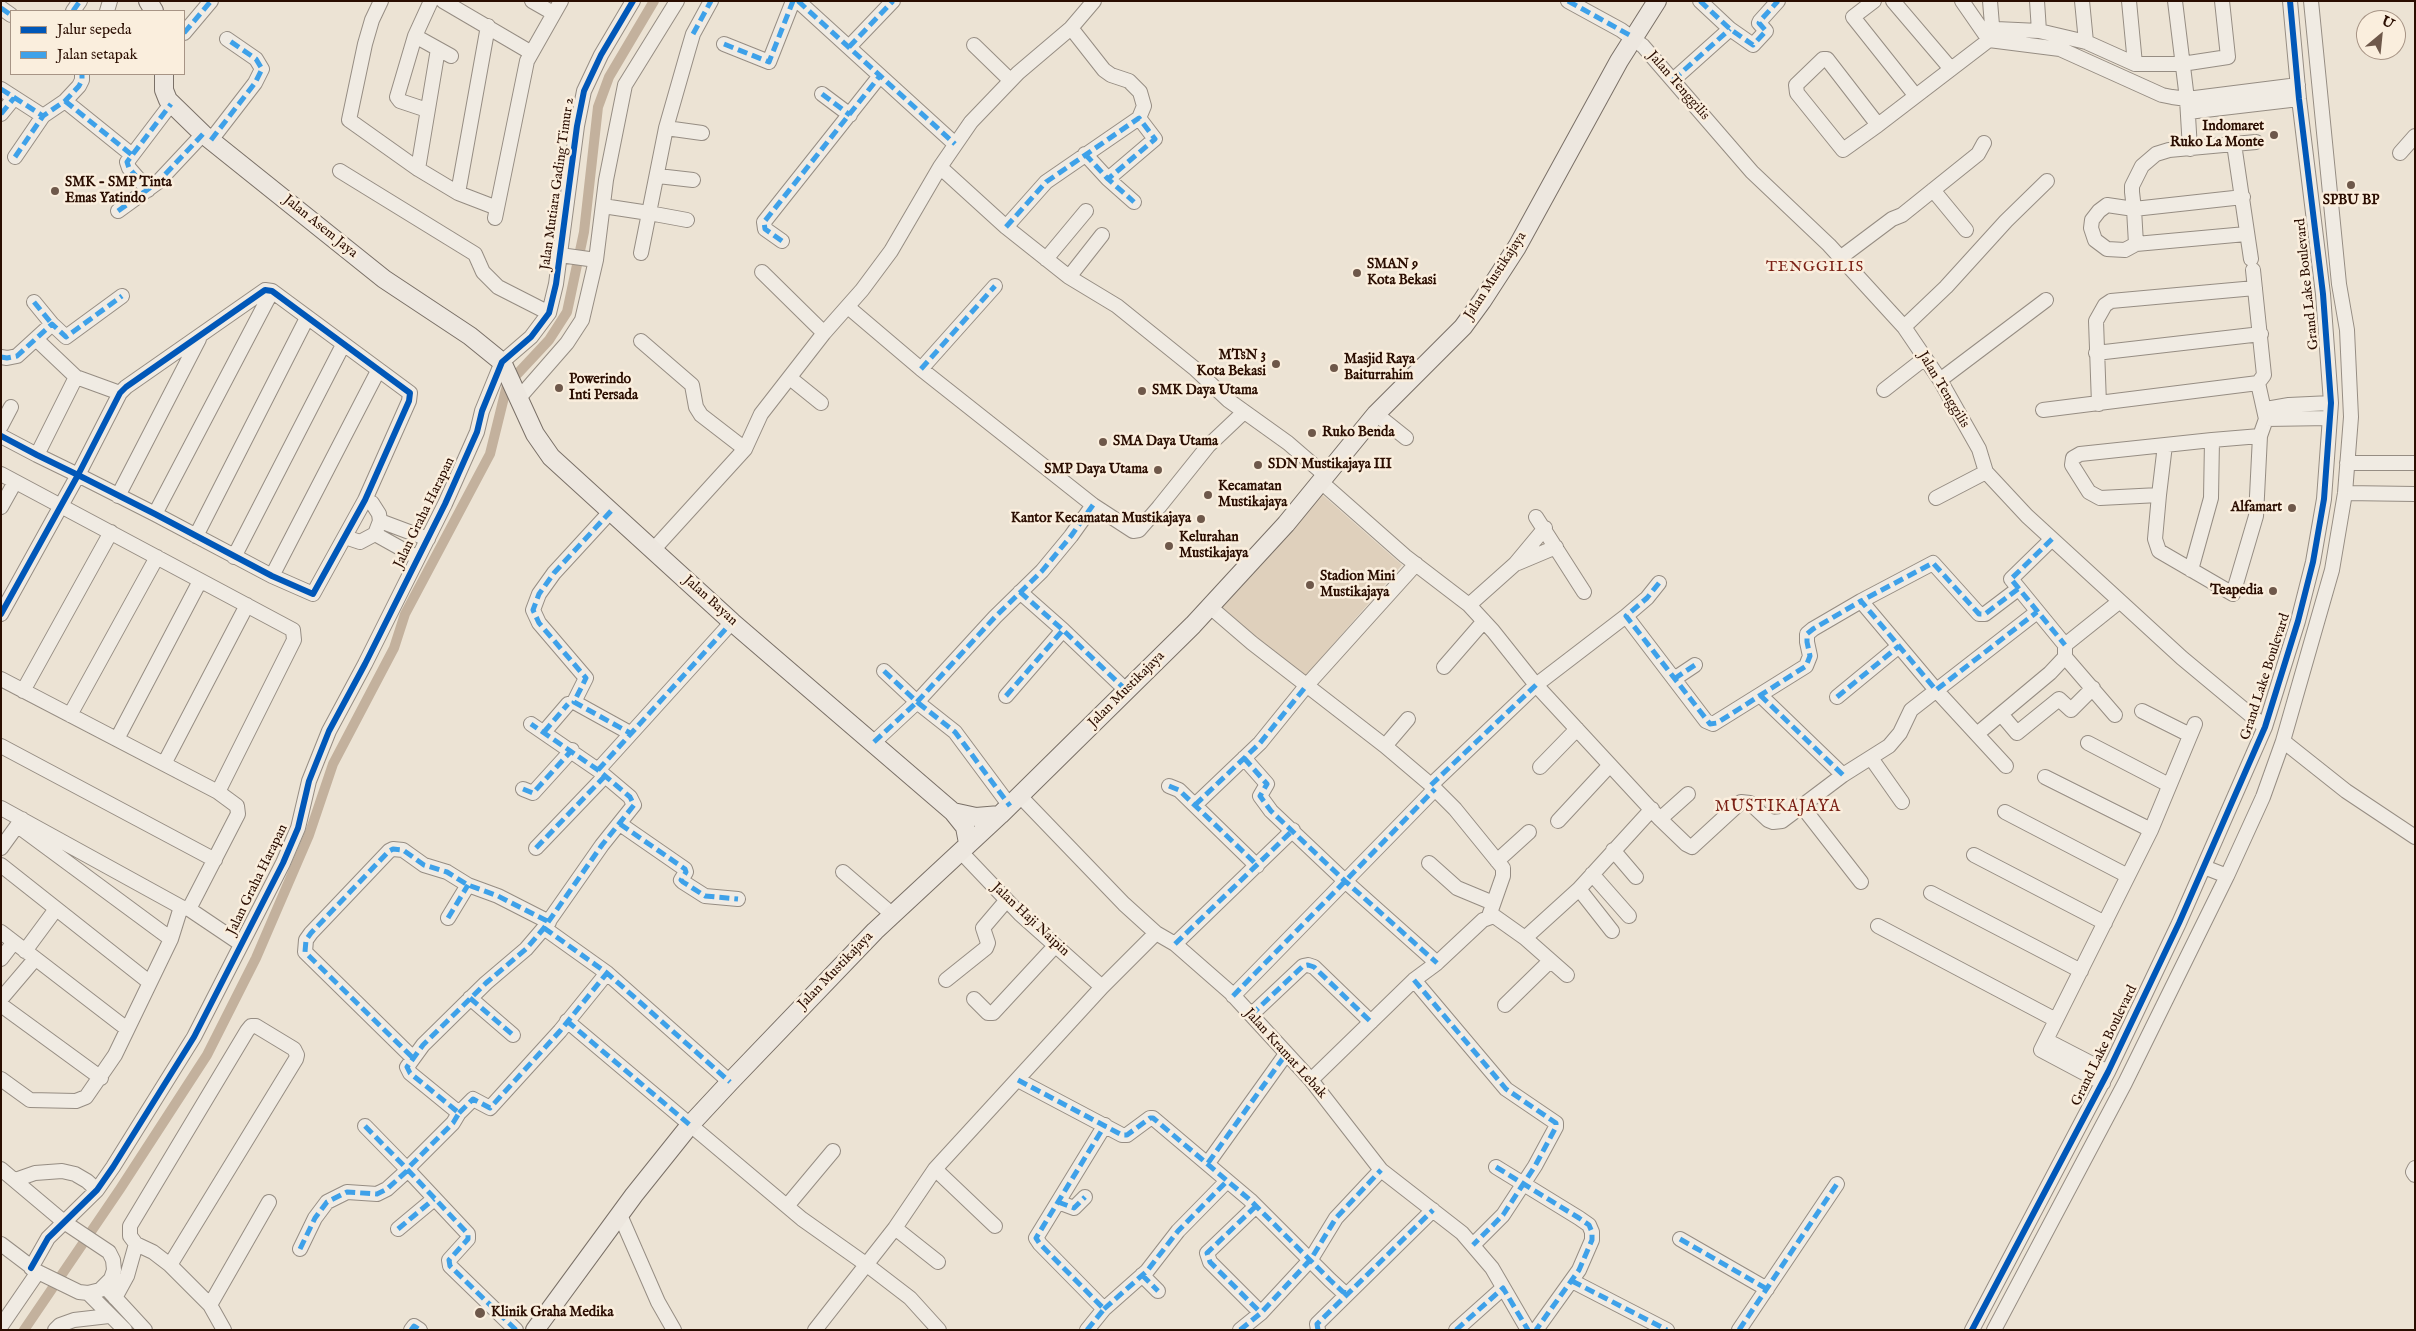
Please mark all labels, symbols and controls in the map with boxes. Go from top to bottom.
legend [10,10,185,75]
north arrow [2356,10,2406,60]
text: U [2378,12,2397,33]
text: Jalur sepeda [57,20,131,39]
text: Jalan setapak [57,45,138,64]
street label: Jalan Tenggilis [1643,48,1713,124]
street label: Jalan Mutiara Gading Timur 2 [538,97,578,271]
place label: Indomaret Ruko La Monte [2170,119,2264,152]
marker: Indomaret Ruko La Monte [2268,129,2280,141]
place label: SMK - SMP Tinta Emas Yatindo [65,175,172,208]
marker: SPBU BP [2345,179,2357,191]
marker: SMK - SMP Tinta Emas Yatindo [49,185,61,197]
street label: Jalan Asem Jaya [280,192,360,262]
place label: SPBU BP [2323,193,2379,209]
street label: Grand Lake Boulevard [2293,217,2323,351]
street label: Jalan Mustikajaya [1461,229,1531,323]
place label: SMAN 9 Kota Bekasi [1367,257,1436,290]
district label: TENGGILIS [1765,259,1865,277]
marker: SMAN 9 Kota Bekasi [1351,267,1363,279]
place label: MTsN 3 Kota Bekasi [1197,348,1266,381]
street label: Jalan Tenggilis [1914,349,1972,431]
place label: Masjid Raya Baiturrahim [1344,352,1415,384]
marker: MTsN 3 Kota Bekasi [1270,358,1282,370]
marker: Masjid Raya Baiturrahim [1328,362,1340,374]
place label: Powerindo Inti Persada [569,372,638,404]
marker: Powerindo Inti Persada [553,382,565,394]
place label: SMK Daya Utama [1152,383,1258,399]
marker: SMK Daya Utama [1136,385,1148,397]
place label: Ruko Benda [1322,425,1394,441]
marker: Ruko Benda [1306,427,1318,439]
place label: SMA Daya Utama [1113,434,1218,450]
marker: SMA Daya Utama [1097,436,1109,448]
street label: Jalan Graha Harapan [391,455,459,571]
place label: SDN Mustikajaya III [1268,457,1392,473]
marker: SDN Mustikajaya III [1252,459,1264,471]
place label: SMP Daya Utama [1044,462,1148,478]
marker: SMP Daya Utama [1152,464,1164,476]
place label: Kecamatan Mustikajaya [1218,479,1287,512]
marker: Kecamatan Mustikajaya [1202,489,1214,501]
place label: Alfamart [2231,500,2282,516]
marker: Alfamart [2286,502,2298,514]
place label: Kantor Kecamatan Mustikajaya [1011,511,1191,527]
marker: Kantor Kecamatan Mustikajaya [1195,513,1207,525]
place label: Kelurahan Mustikajaya [1179,530,1248,562]
marker: Kelurahan Mustikajaya [1163,540,1175,552]
place label: Stadion Mini Mustikajaya [1320,569,1395,602]
street label: Jalan Bayan [679,572,741,630]
marker: Stadion Mini Mustikajaya [1304,579,1316,591]
place label: Teapedia [2210,583,2263,599]
marker: Teapedia [2267,585,2279,597]
street label: Grand Lake Boulevard [2238,612,2294,742]
street label: Jalan Mustikajaya [1085,648,1169,732]
district label: MUSTIKAJAYA [1713,798,1843,818]
street label: Jalan Graha Harapan [224,822,292,938]
street label: Jalan Haji Naipin [988,880,1072,960]
street label: Jalan Mustikajaya [795,929,877,1013]
street label: Grand Lake Boulevard [2068,983,2142,1109]
street label: Jalan Kramat Lebak [1240,1006,1330,1102]
place label: Klinik Graha Medika [491,1305,614,1321]
marker: Klinik Graha Medika [473,1306,487,1320]

